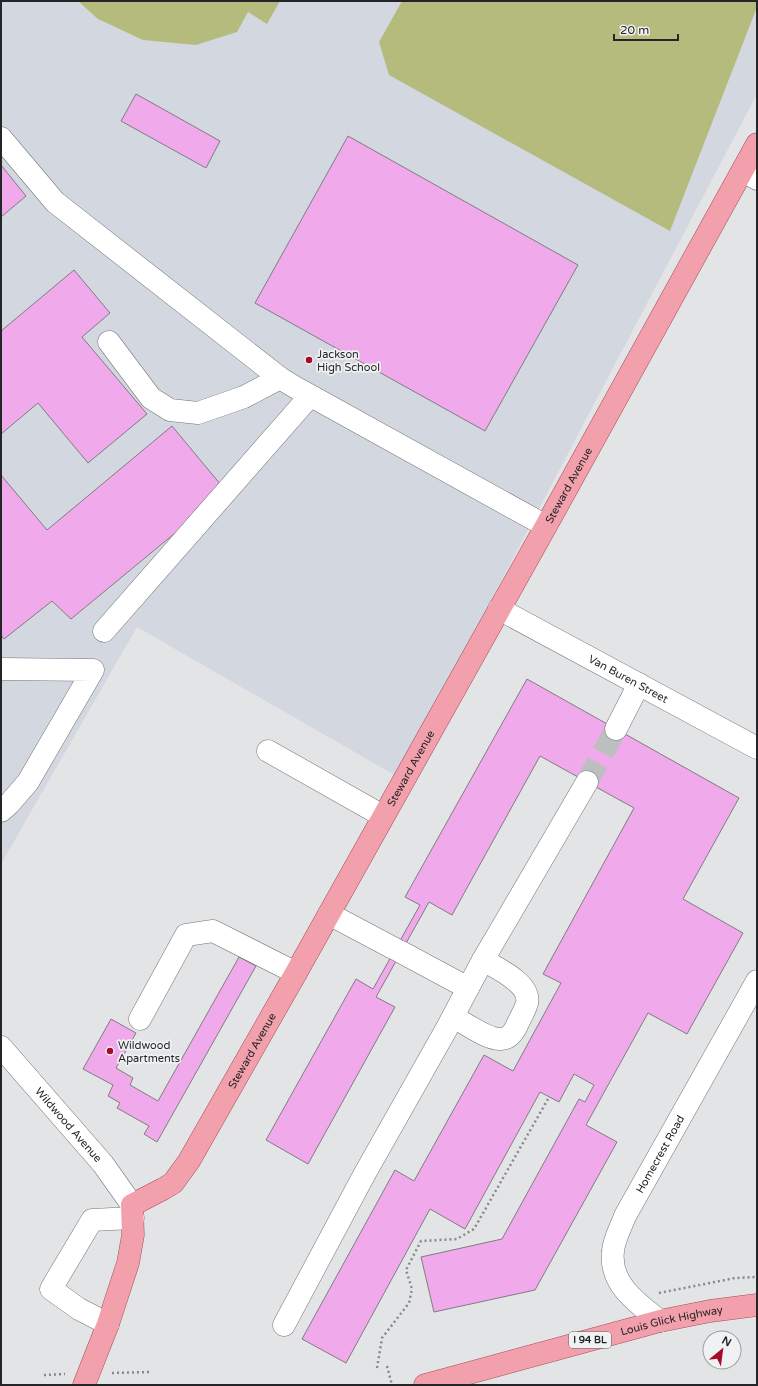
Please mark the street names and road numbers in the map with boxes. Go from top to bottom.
street label: Steward Avenue [542,445,595,526]
street label: Van Buren Street [586,652,670,705]
street label: Steward Avenue [384,728,437,808]
street label: Steward Avenue [225,1010,279,1091]
street label: Wildwood Avenue [33,1085,105,1165]
street label: Homecrest Road [633,1113,687,1195]
street label: Louis Glick Highway [619,1303,723,1338]
road number: I 94 BL [569,1332,611,1348]

